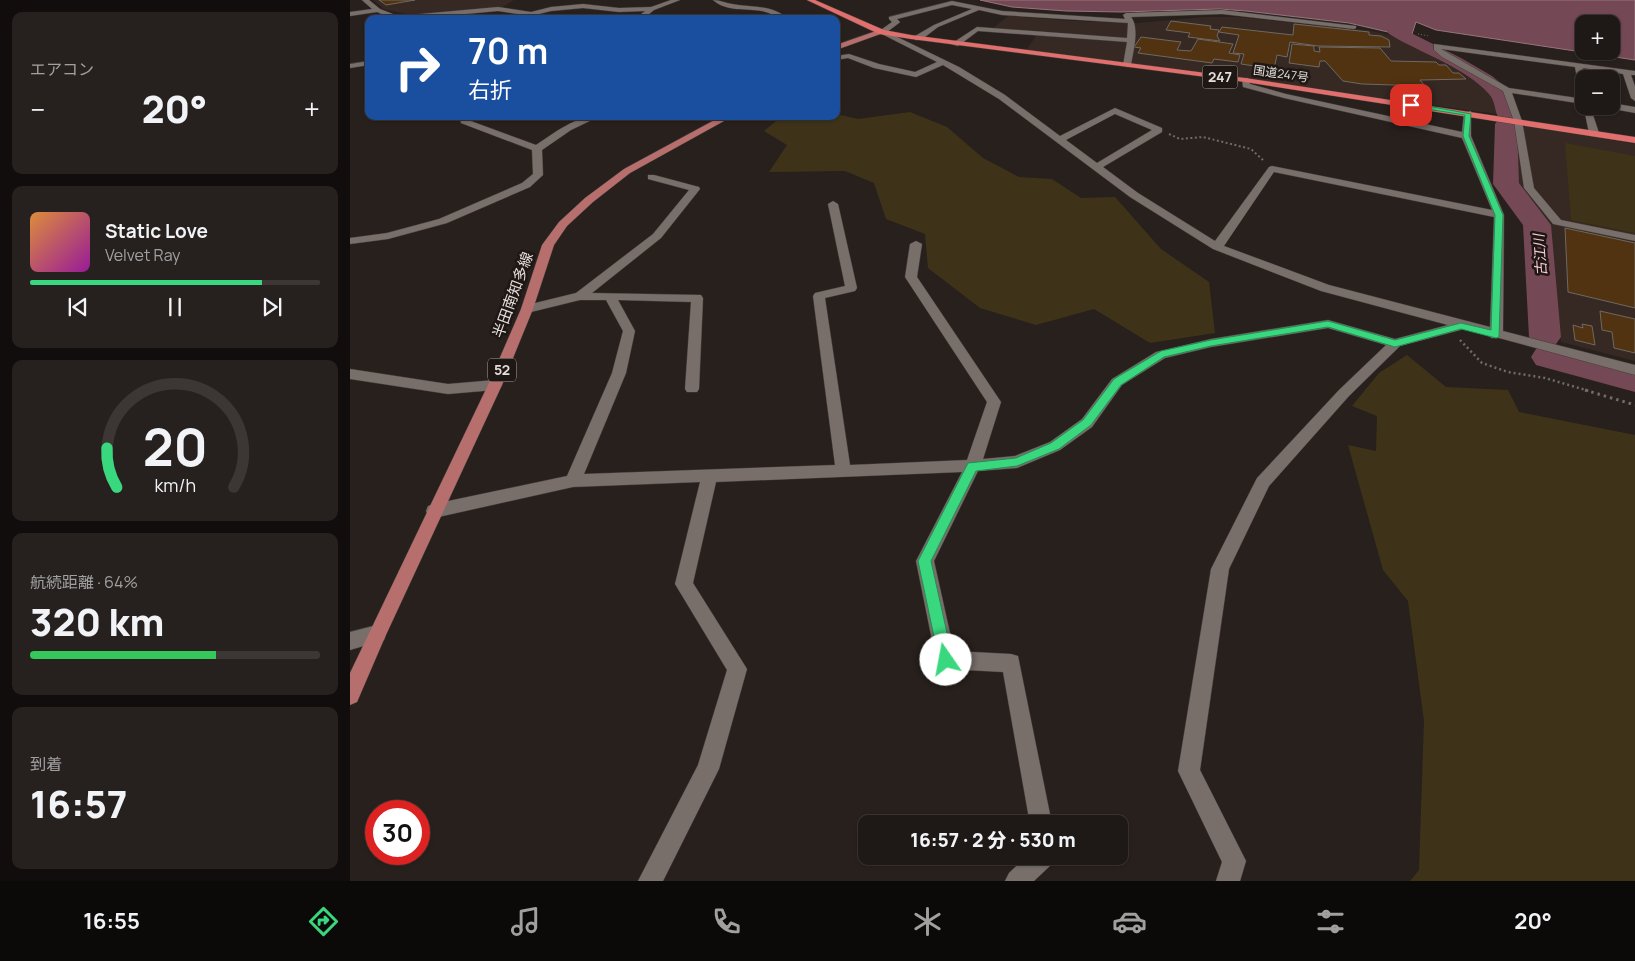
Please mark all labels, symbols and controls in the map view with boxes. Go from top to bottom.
map controls [1575,15,1620,115]
button: + [1575,15,1620,60]
text: 70 m [468,27,548,75]
icon: right [385,35,450,100]
text: エアコン [30,58,94,80]
street label: 国道247号 [1252,61,1310,86]
road number: 247 [1202,66,1238,88]
button: − [1575,70,1620,115]
text: 右折 [468,75,512,105]
text: 20° [142,82,207,134]
pin [1390,84,1432,126]
text: − [30,90,45,128]
text: + [304,90,320,128]
icon: arrive [1397,91,1425,119]
text: Static Love [105,218,208,244]
water label: 古江川 [1528,231,1550,277]
text: Velvet Ray [105,244,181,266]
street label: 半田南知多線 [487,249,538,341]
icon: previous [64,293,92,321]
icon: pause [161,293,189,321]
icon: next [258,293,286,321]
road number: 52 [488,358,516,382]
text: 20 [142,411,208,482]
text: km/h [154,473,196,497]
text: 航続距離 · 64% [30,571,138,593]
text: 320 km [30,595,164,647]
position arrow [919,633,971,685]
text: 到着 [30,753,62,775]
text: 16:57 [30,777,128,829]
speed limit sign: 30 [365,800,430,865]
text: 16:57 · 2 分 · 530 m [910,827,1076,853]
icon: directions [306,904,341,939]
icon: music [508,904,543,939]
icon: phone [709,904,744,939]
icon: climate [910,904,945,939]
icon: car [1112,904,1147,939]
icon: filters [1313,904,1348,939]
text: 16:55 [83,906,140,936]
text: 20° [1514,906,1552,936]

